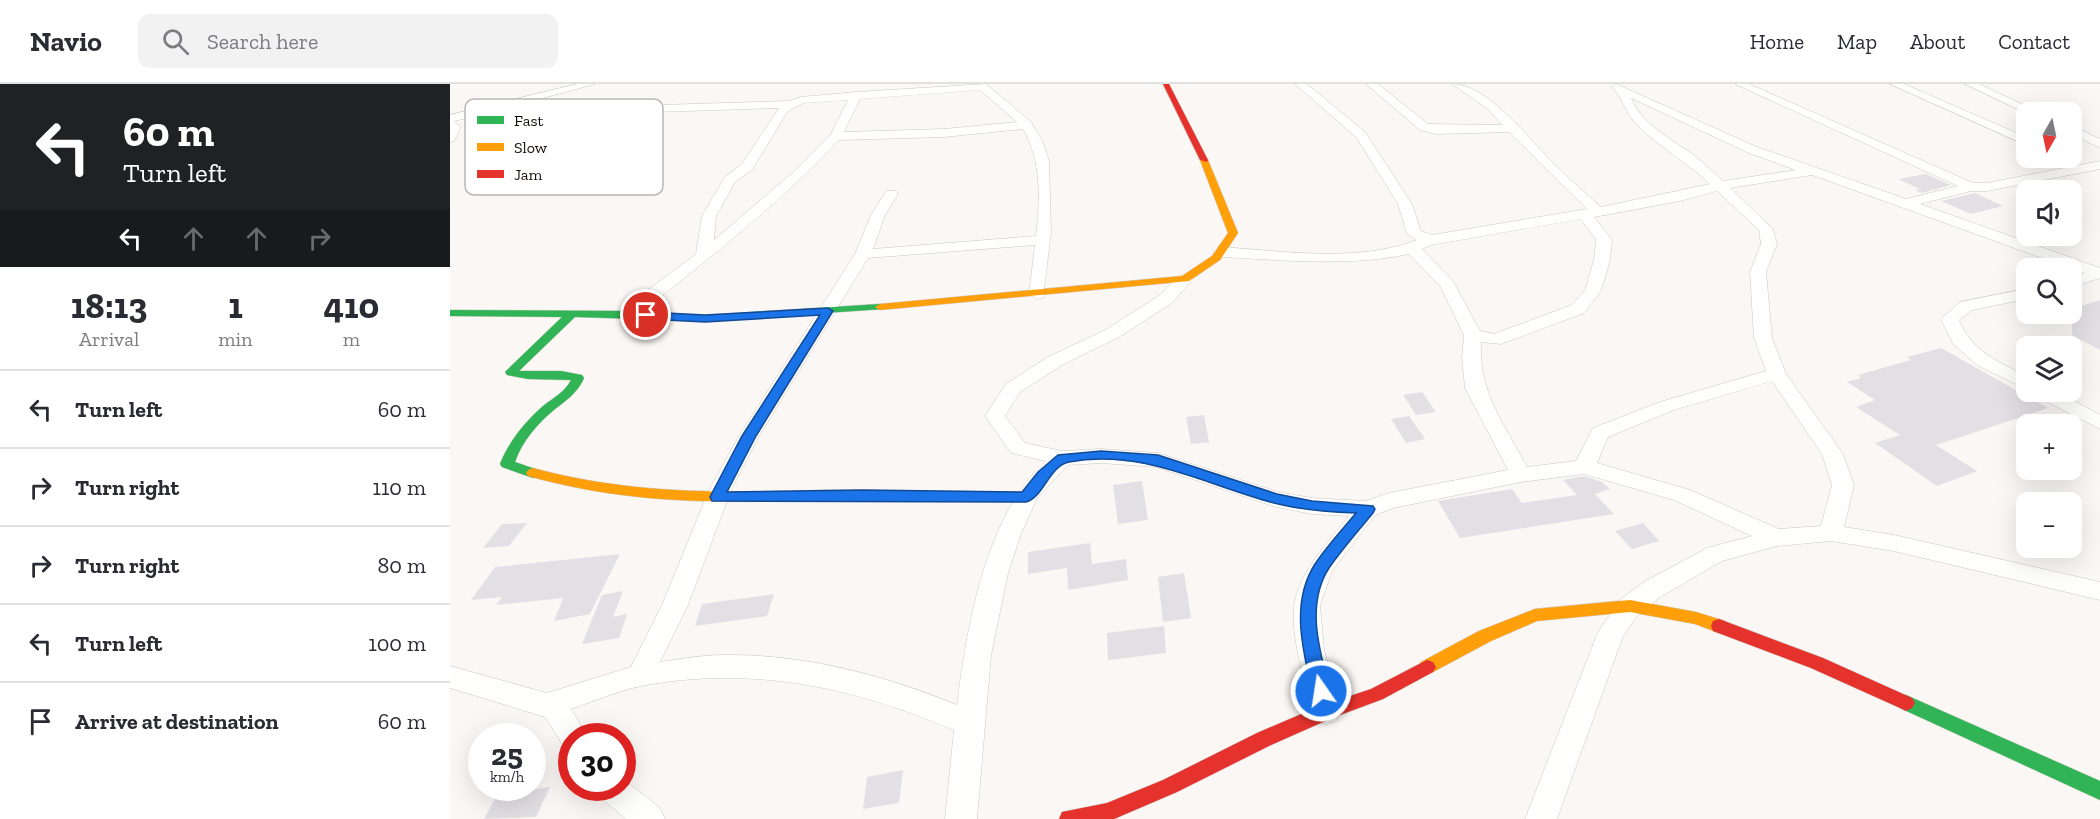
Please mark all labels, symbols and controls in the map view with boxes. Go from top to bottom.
search box [138,14,558,68]
text: Navio [30,25,102,58]
icon: search [159,25,192,58]
text: Search here [207,28,318,55]
text: Home [1750,29,1804,54]
text: Map [1837,29,1877,54]
text: About [1910,29,1965,54]
text: Contact [1998,29,2070,54]
legend [465,99,663,195]
north arrow [2016,102,2082,168]
map controls [2016,102,2082,558]
text: 60 m [123,106,214,157]
icon: left [24,108,102,186]
text: Fast [514,111,543,130]
text: Slow [514,138,548,157]
text: Turn left [123,157,226,189]
text: Jam [514,165,543,184]
button: sound [2016,180,2082,246]
icon: left [114,222,147,255]
icon: ahead [177,222,210,255]
icon: ahead [240,222,273,255]
icon: right [303,222,336,255]
button: search [2016,258,2082,324]
text: 18:13 [71,284,147,327]
text: 1 [228,284,243,327]
text: 410 [323,284,379,327]
pin [620,289,671,340]
icon: arrive [629,298,662,331]
text: Arrival [79,327,139,351]
text: min [218,327,253,351]
text: m [343,327,360,351]
button: layers [2016,336,2082,402]
icon: left [24,393,57,426]
text: Turn left [75,396,162,423]
text: 60 m [378,396,426,423]
button: + [2016,414,2082,480]
icon: right [24,471,57,504]
text: Turn right [75,474,179,501]
text: 110 m [372,474,426,501]
button: − [2016,492,2082,558]
icon: right [24,549,57,582]
text: Turn right [75,552,179,579]
text: 80 m [378,552,426,579]
icon: left [24,627,57,660]
text: Turn left [75,630,162,657]
text: 100 m [368,630,426,657]
position arrow [1289,659,1353,723]
icon: arrive [24,705,57,738]
text: Arrive at destination [75,708,278,735]
text: 60 m [378,708,426,735]
speed limit sign: 30 [558,723,636,801]
text: 25 [491,737,523,773]
text: km/h [490,768,524,786]

